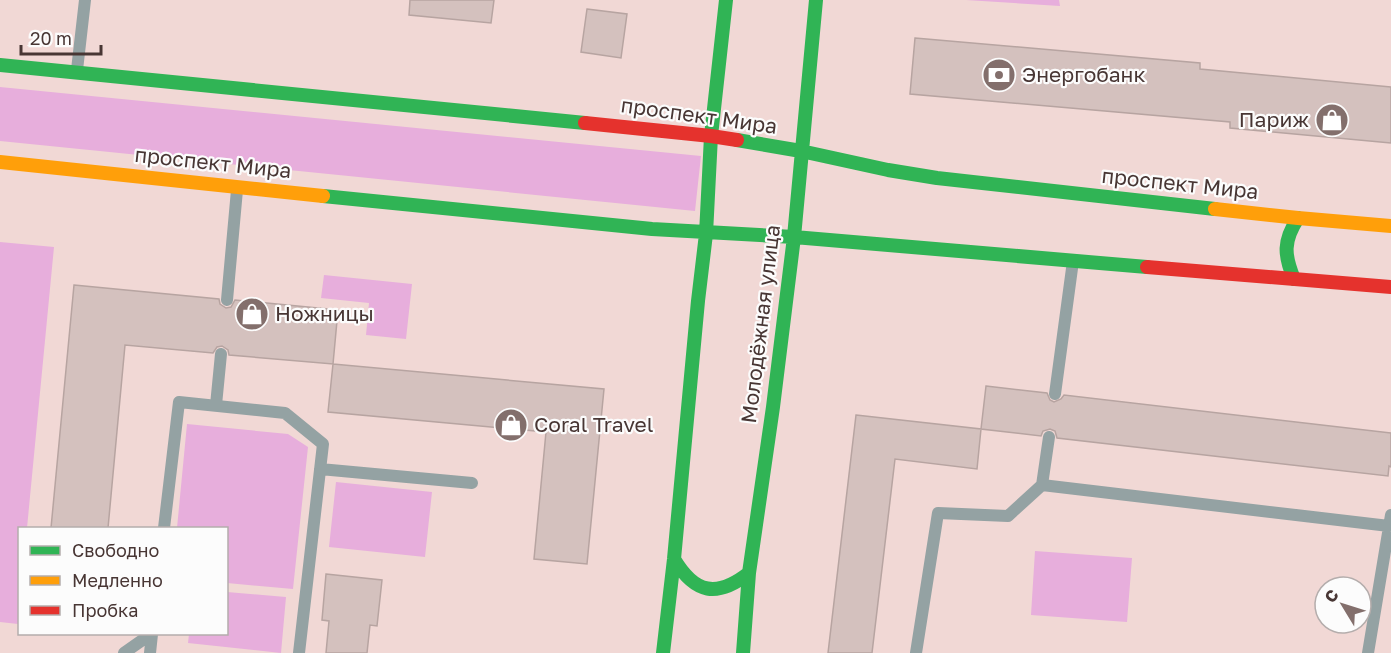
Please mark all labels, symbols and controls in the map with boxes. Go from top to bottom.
scale bar [21,18,100,56]
text: 20 m [30,27,72,49]
bank icon: Энергобанк [981,57,1017,93]
place label: Энергобанк [1022,61,1145,87]
street label: проспект Мира [619,91,779,139]
shop icon: Париж [1314,102,1350,138]
place label: Париж [1239,106,1309,132]
street label: проспект Мира [133,141,293,183]
street label: проспект Мира [1100,162,1260,204]
street label: Молодёжная улица [735,223,785,425]
shop icon: Ножницы [234,296,270,332]
place label: Ножницы [275,300,374,326]
shop icon: Coral Travel [493,407,529,443]
place label: Coral Travel [534,411,654,437]
legend [18,527,228,635]
text: Свободно [72,539,159,561]
text: Медленно [72,569,163,591]
north arrow [1313,575,1373,635]
text: С [1320,585,1343,606]
text: Пробка [72,599,138,621]

